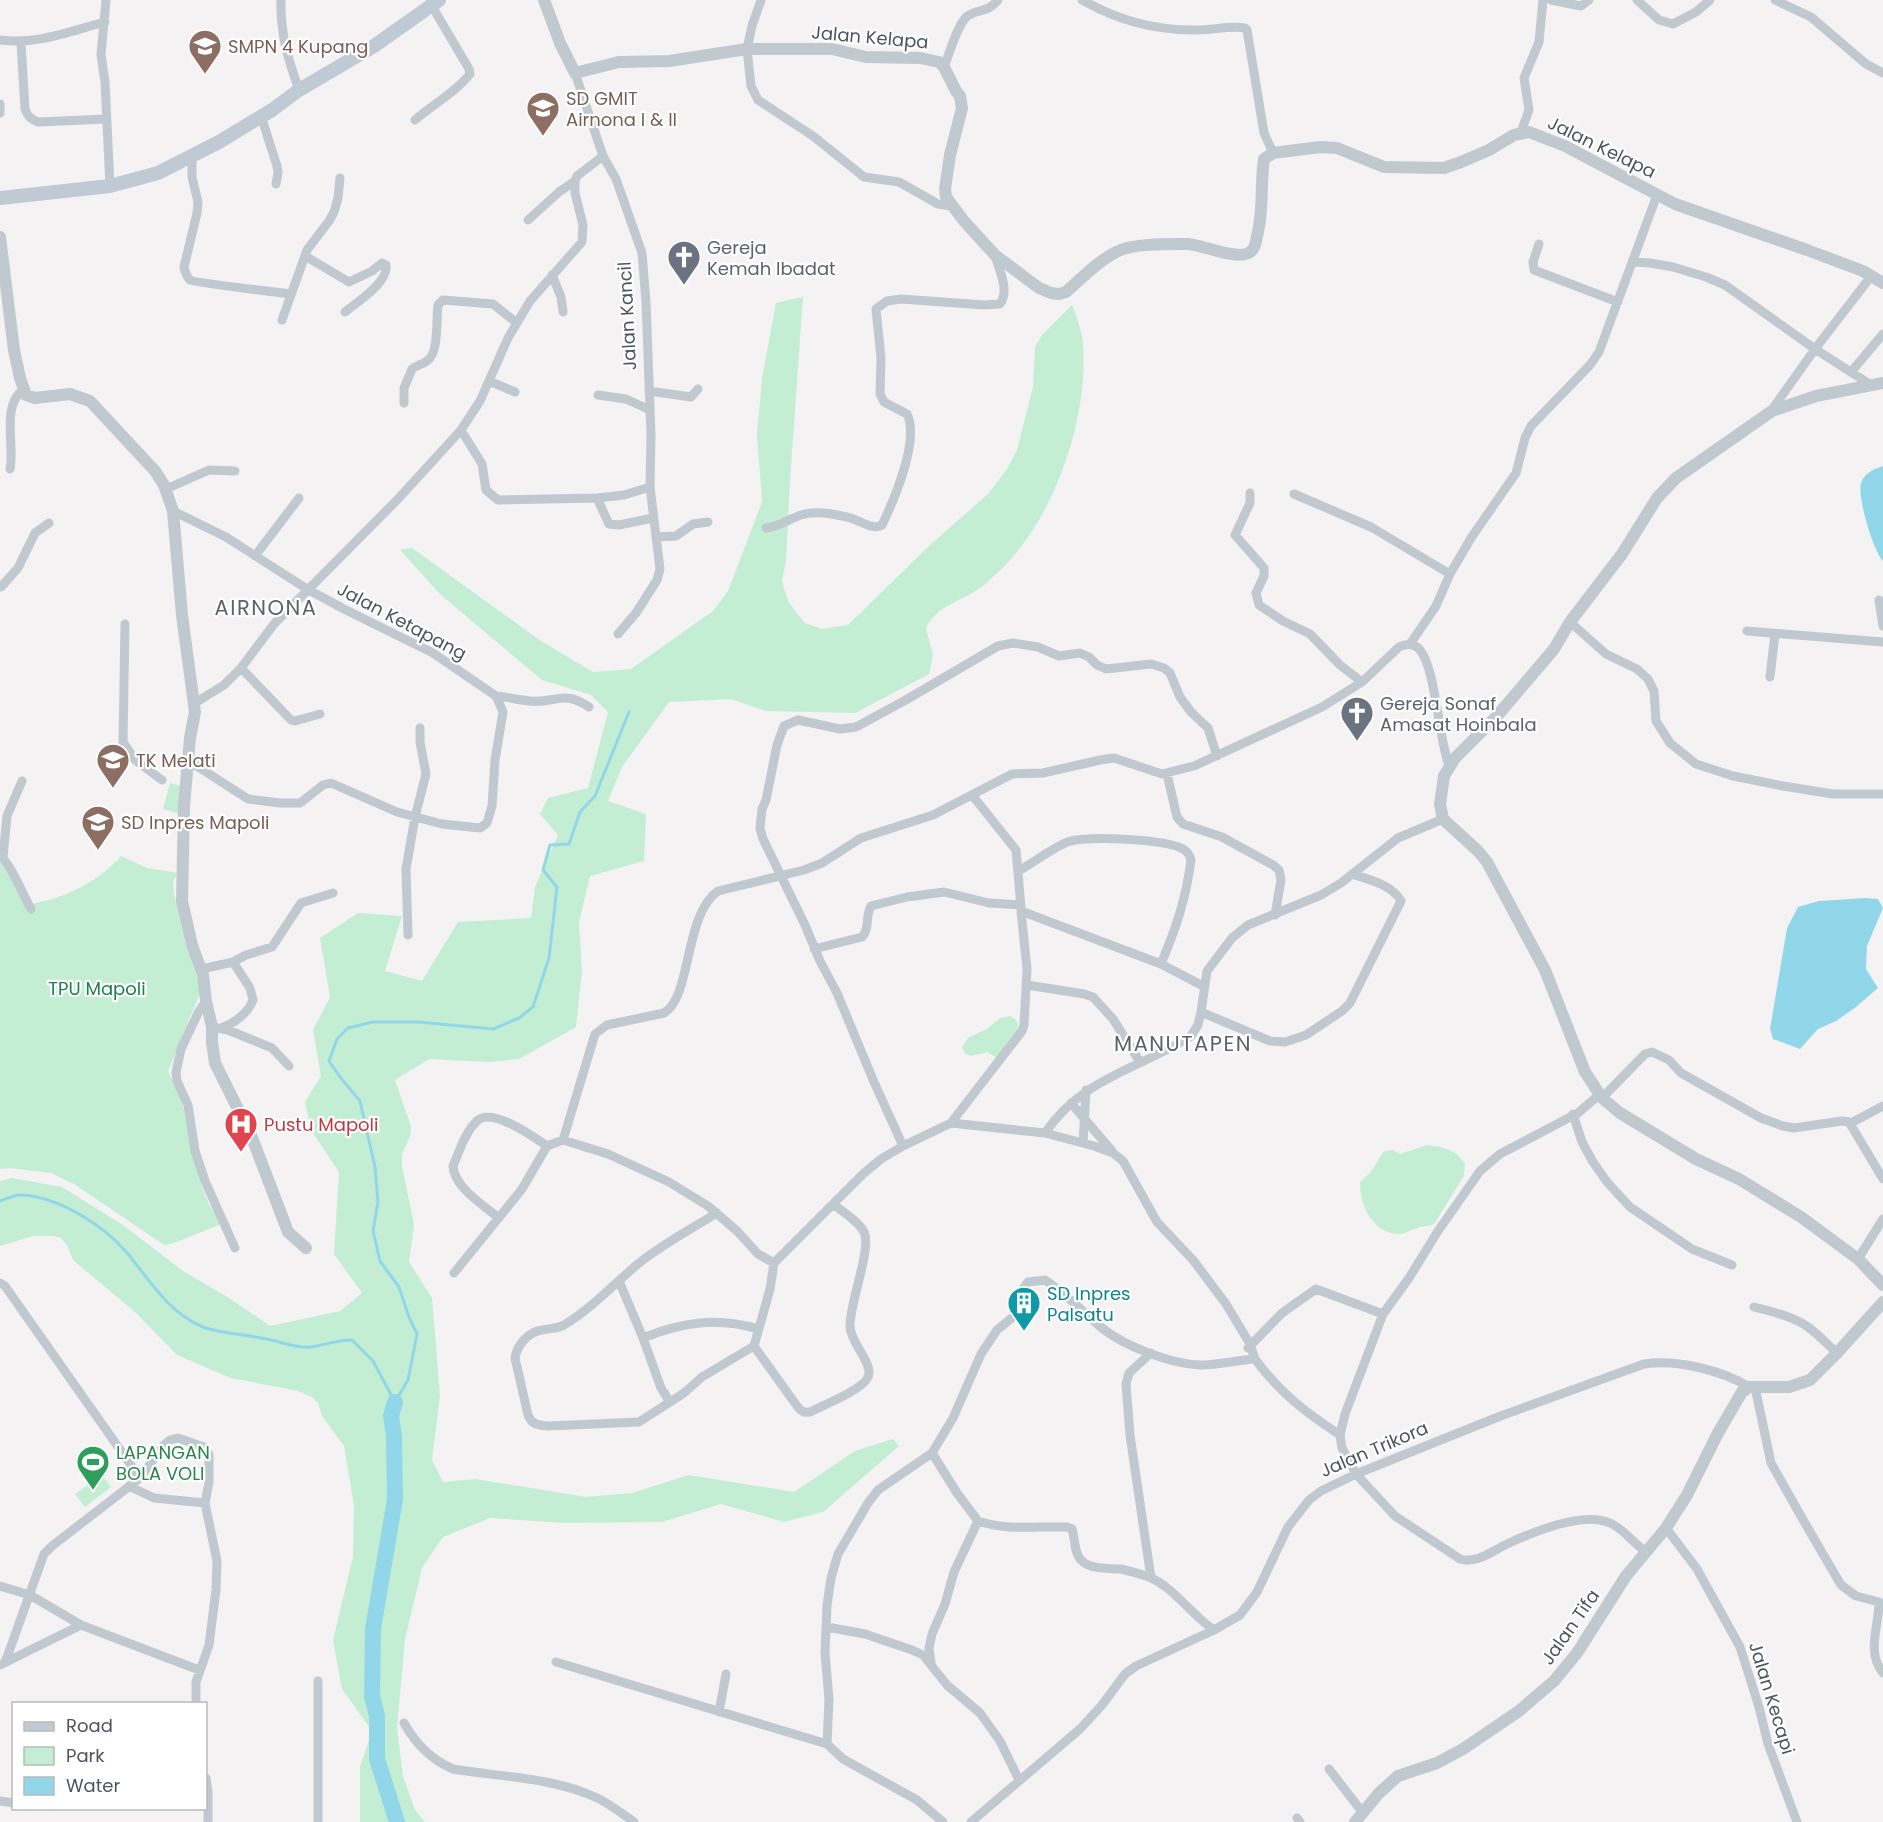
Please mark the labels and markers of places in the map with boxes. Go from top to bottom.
school or university icon: SMPN 4 Kupang [187,28,223,75]
place label: SMPN 4 Kupang [228,34,368,59]
place label: SD GMIT Airnona I & II [566,86,677,132]
school or university icon: SD GMIT Airnona I & II [525,90,561,137]
place label: Gereja Kemah Ibadat [707,235,836,281]
church icon: Gereja Kemah Ibadat [666,239,702,286]
place label: Gereja Sonaf Amasat Hoinbala [1380,691,1537,737]
church icon: Gereja Sonaf Amasat Hoinbala [1339,695,1375,742]
school or university icon: TK Melati [95,742,131,789]
place label: TK Melati [136,748,216,773]
school or university icon: SD Inpres Mapoli [80,804,116,851]
place label: SD Inpres Mapoli [121,810,270,835]
hospital icon: Pustu Mapoli [223,1106,259,1153]
place label: Pustu Mapoli [264,1112,378,1137]
place label: SD Inpres Palsatu [1047,1281,1130,1327]
building icon: SD Inpres Palsatu [1006,1285,1042,1332]
place label: LAPANGAN BOLA VOLI [116,1440,210,1486]
sports icon: LAPANGAN BOLA VOLI [75,1444,111,1491]

